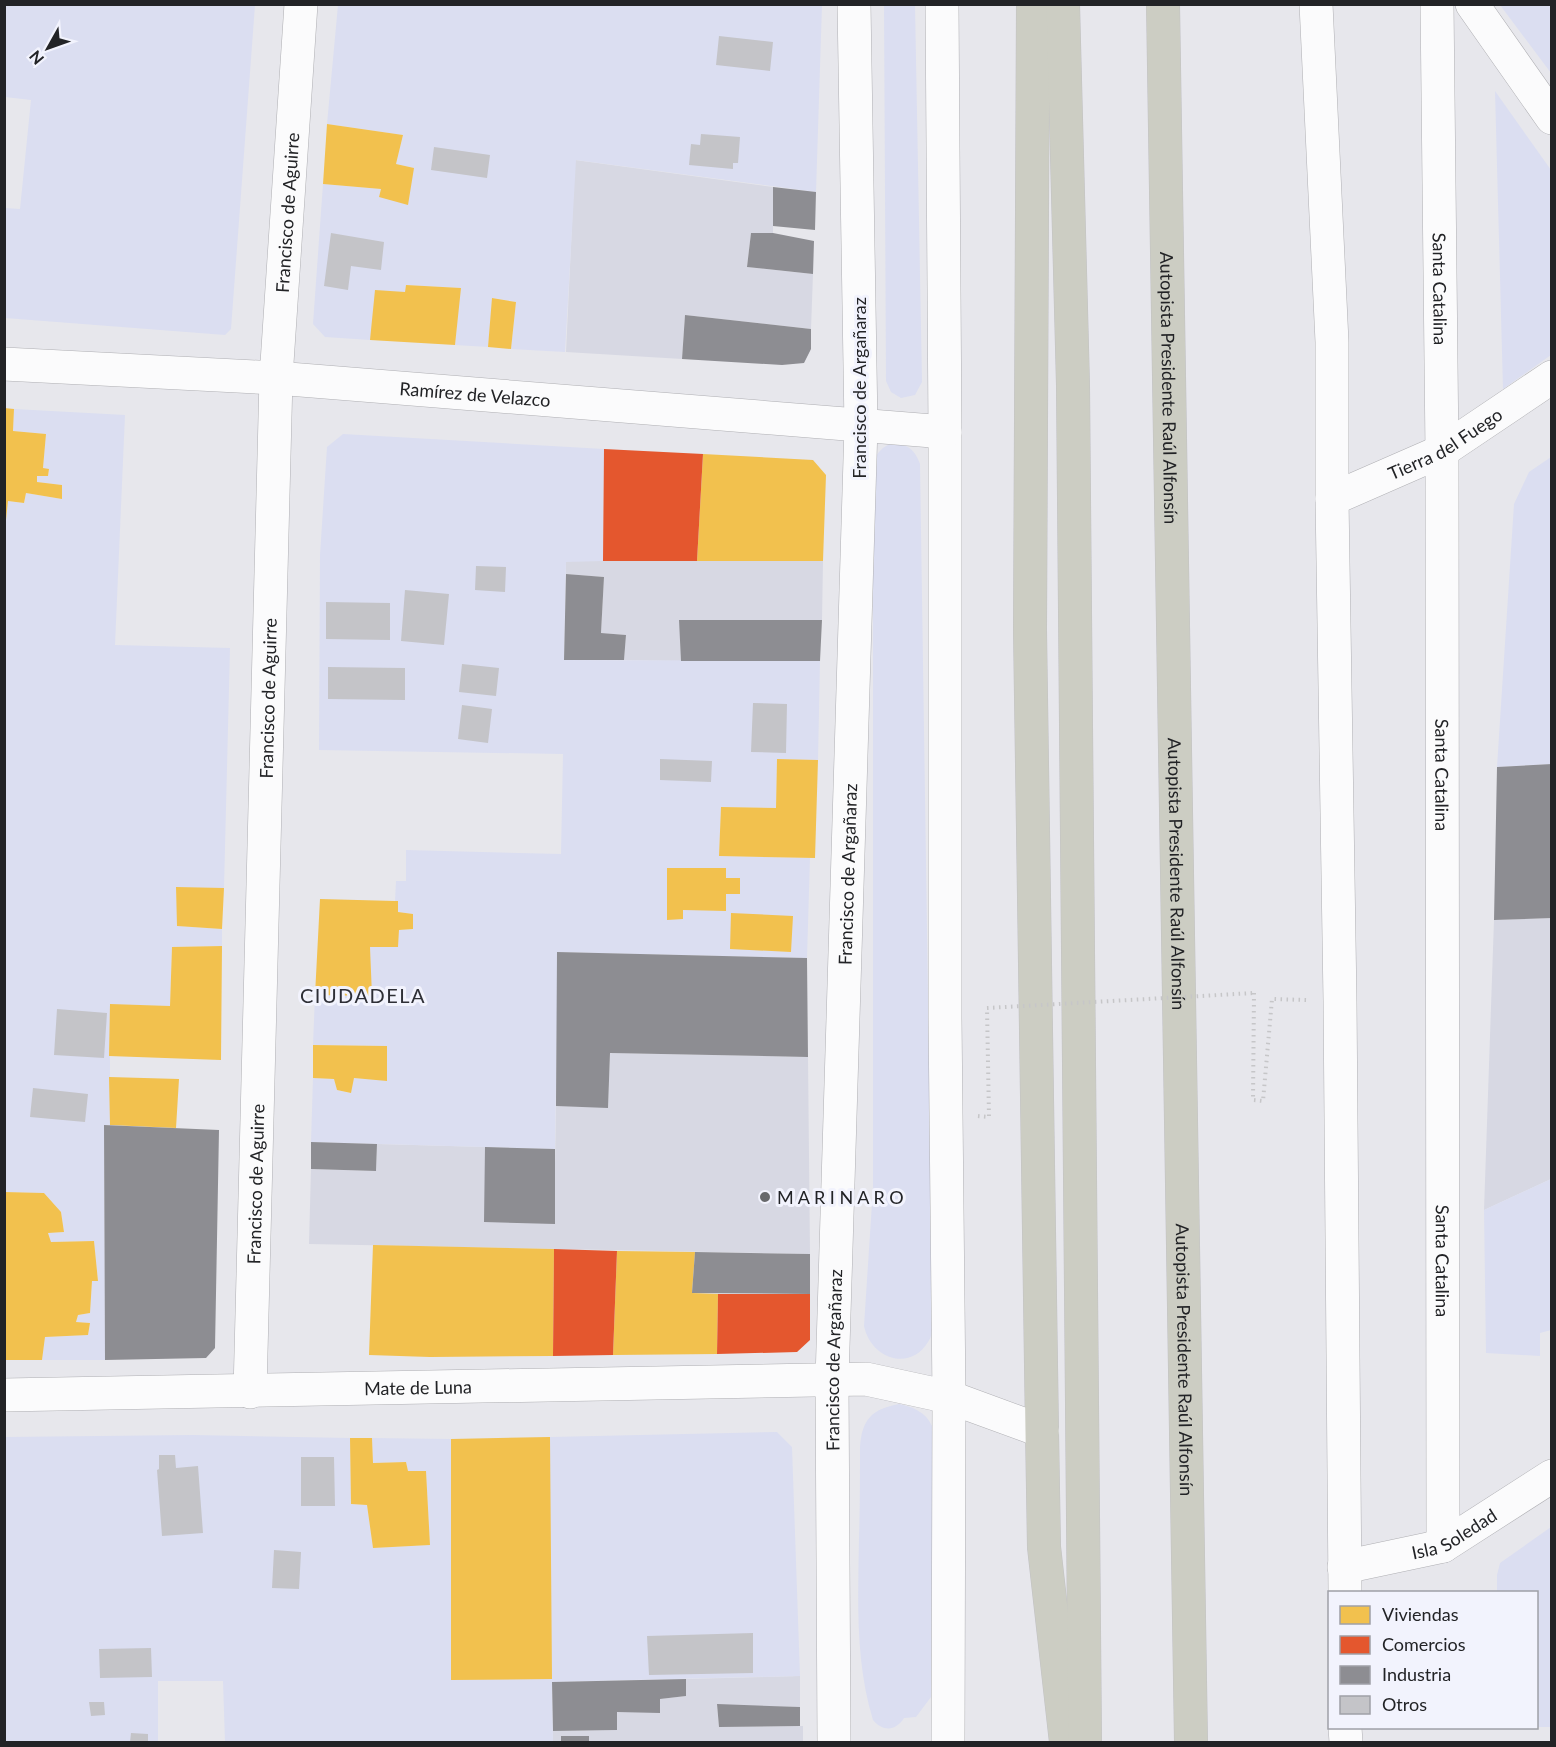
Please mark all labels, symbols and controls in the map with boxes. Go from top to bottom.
north arrow [18,18,78,78]
text: N [25,47,47,69]
street label: Francisco de Aguirre [271,132,303,294]
street label: Santa Catalina [1429,233,1452,345]
street label: Autopista Presidente Raúl Alfonsín [1156,251,1182,524]
street label: Francisco de Argañaraz [848,297,870,479]
street label: Ramírez de Velazco [399,377,551,411]
street label: Tierra del Fuego [1384,403,1506,484]
street label: Francisco de Aguirre [255,618,281,779]
street label: Santa Catalina [1431,719,1453,831]
street label: Autopista Presidente Raúl Alfonsín [1164,737,1190,1010]
street label: Francisco de Argañaraz [834,783,861,965]
district label: CIUDADELA [300,983,426,1007]
street label: Francisco de Aguirre [242,1103,268,1265]
place label: M A R I N A R O [777,1186,904,1208]
marker: M A R I N A R O [758,1190,772,1204]
street label: Santa Catalina [1432,1205,1454,1317]
street label: Autopista Presidente Raúl Alfonsín [1172,1223,1198,1496]
street label: Francisco de Argañaraz [821,1269,846,1451]
street label: Mate de Luna [364,1375,472,1399]
street label: Isla Soledad [1410,1504,1501,1563]
legend [1328,1591,1538,1729]
text: Viviendas [1382,1603,1459,1625]
text: Comercios [1382,1633,1466,1655]
text: Industria [1382,1663,1451,1685]
text: Otros [1382,1693,1427,1715]

